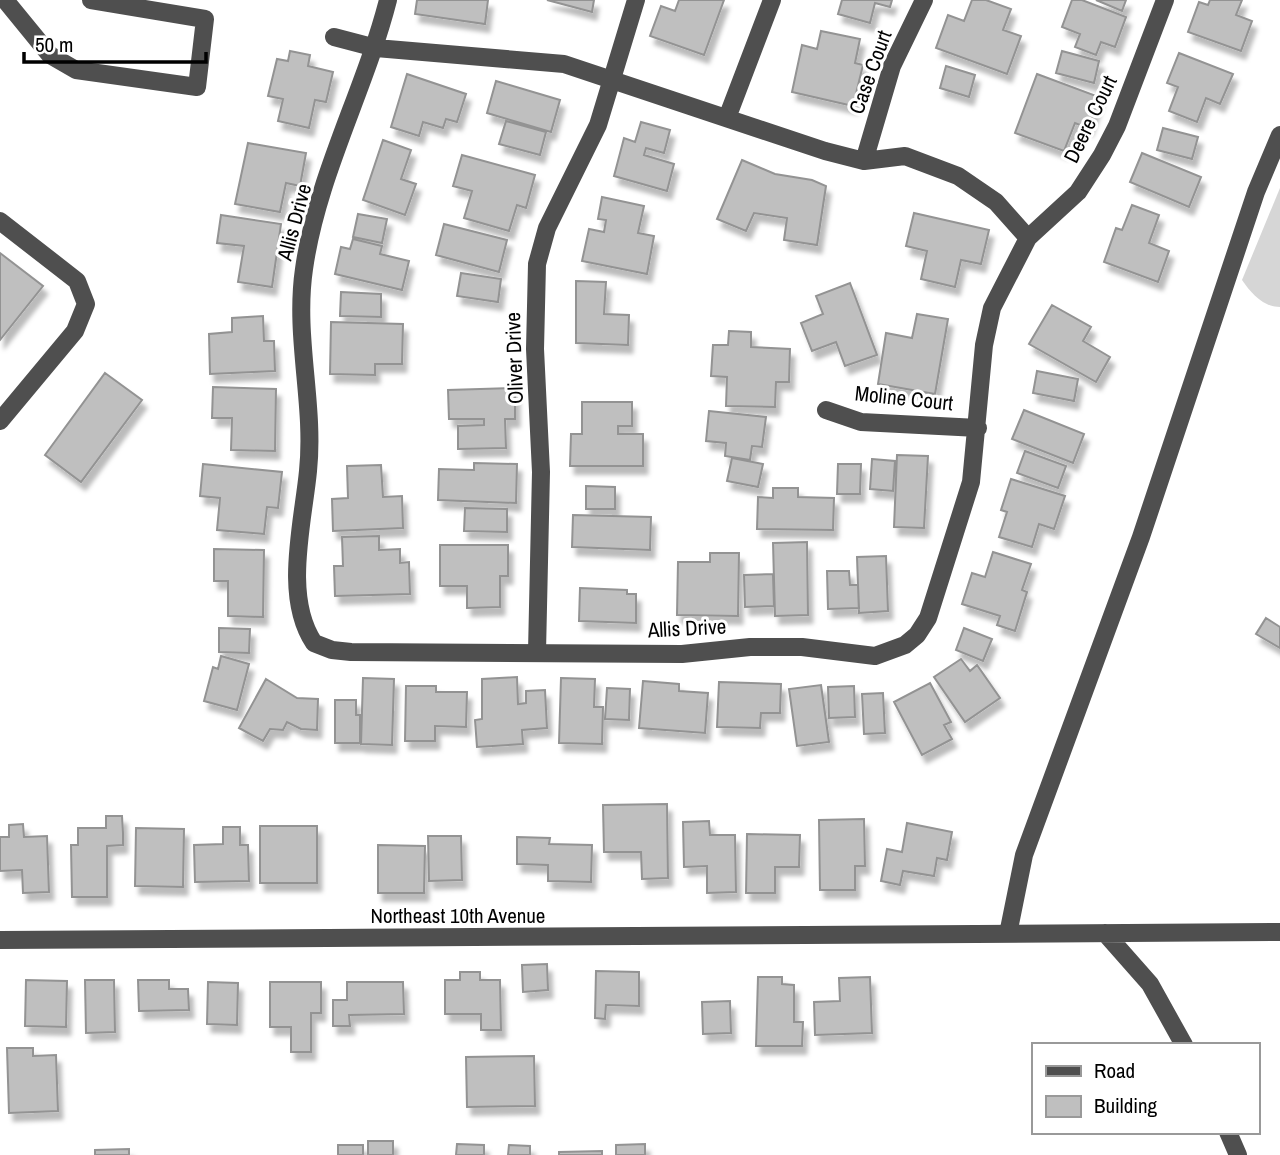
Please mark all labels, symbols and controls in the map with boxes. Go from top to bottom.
scale bar [24,21,206,65]
street label: Case Court [841,26,899,118]
text: 50 m [35,30,73,59]
street label: Deere Court [1056,70,1124,168]
street label: Allis Drive [270,180,318,265]
street label: Oliver Drive [498,312,530,404]
street label: Moline Court [853,378,955,418]
street label: Allis Drive [646,611,727,645]
street label: Northeast 10th Avenue [371,901,545,930]
legend [1032,1043,1259,1134]
text: Road [1094,1056,1135,1085]
text: Building [1094,1091,1158,1120]

